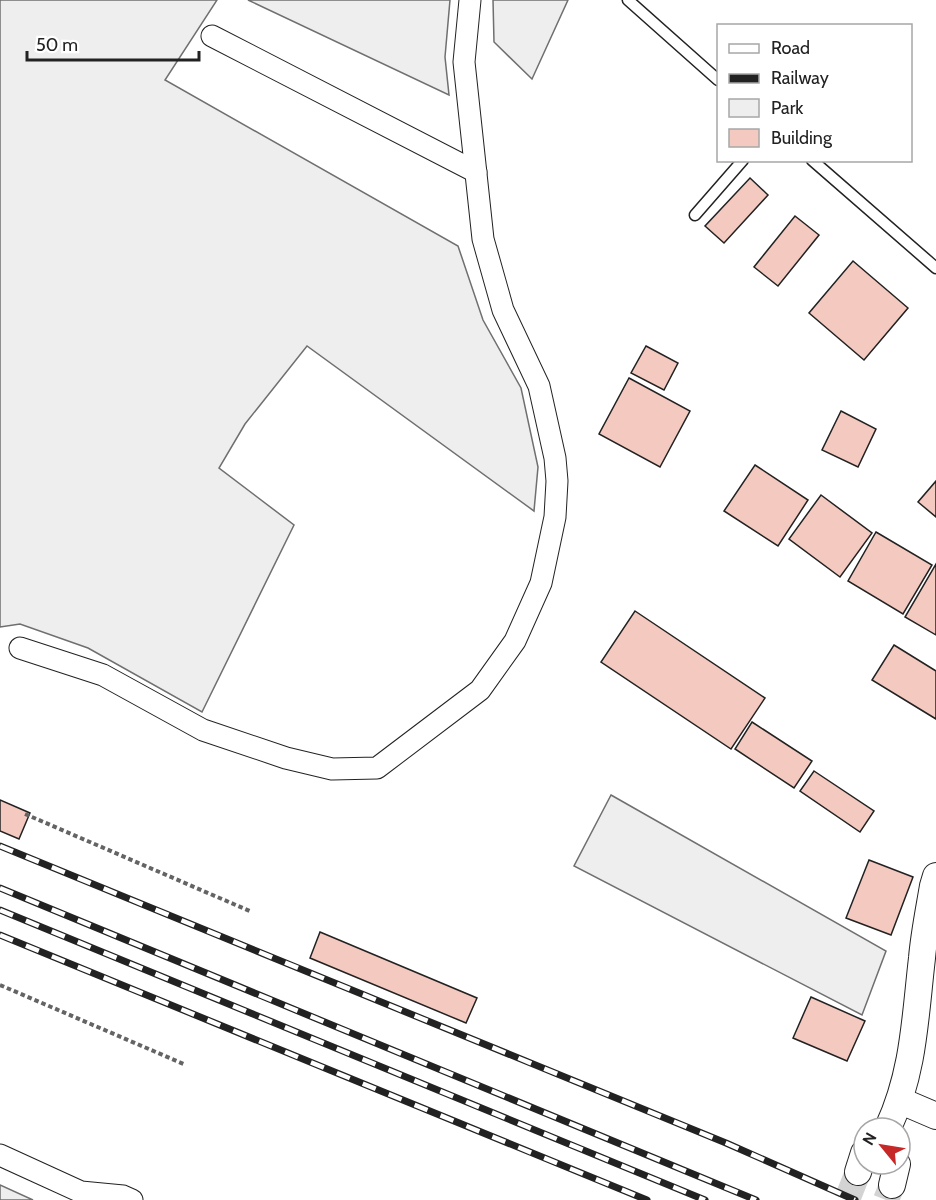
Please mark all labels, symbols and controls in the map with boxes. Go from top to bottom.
scale bar [27,24,200,62]
legend [717,24,912,162]
text: 50 m [36,34,78,56]
text: Road [771,37,810,59]
text: Railway [771,67,829,89]
text: Park [771,97,804,119]
text: Building [771,127,833,149]
north arrow [852,1116,912,1176]
text: N [858,1129,880,1148]

